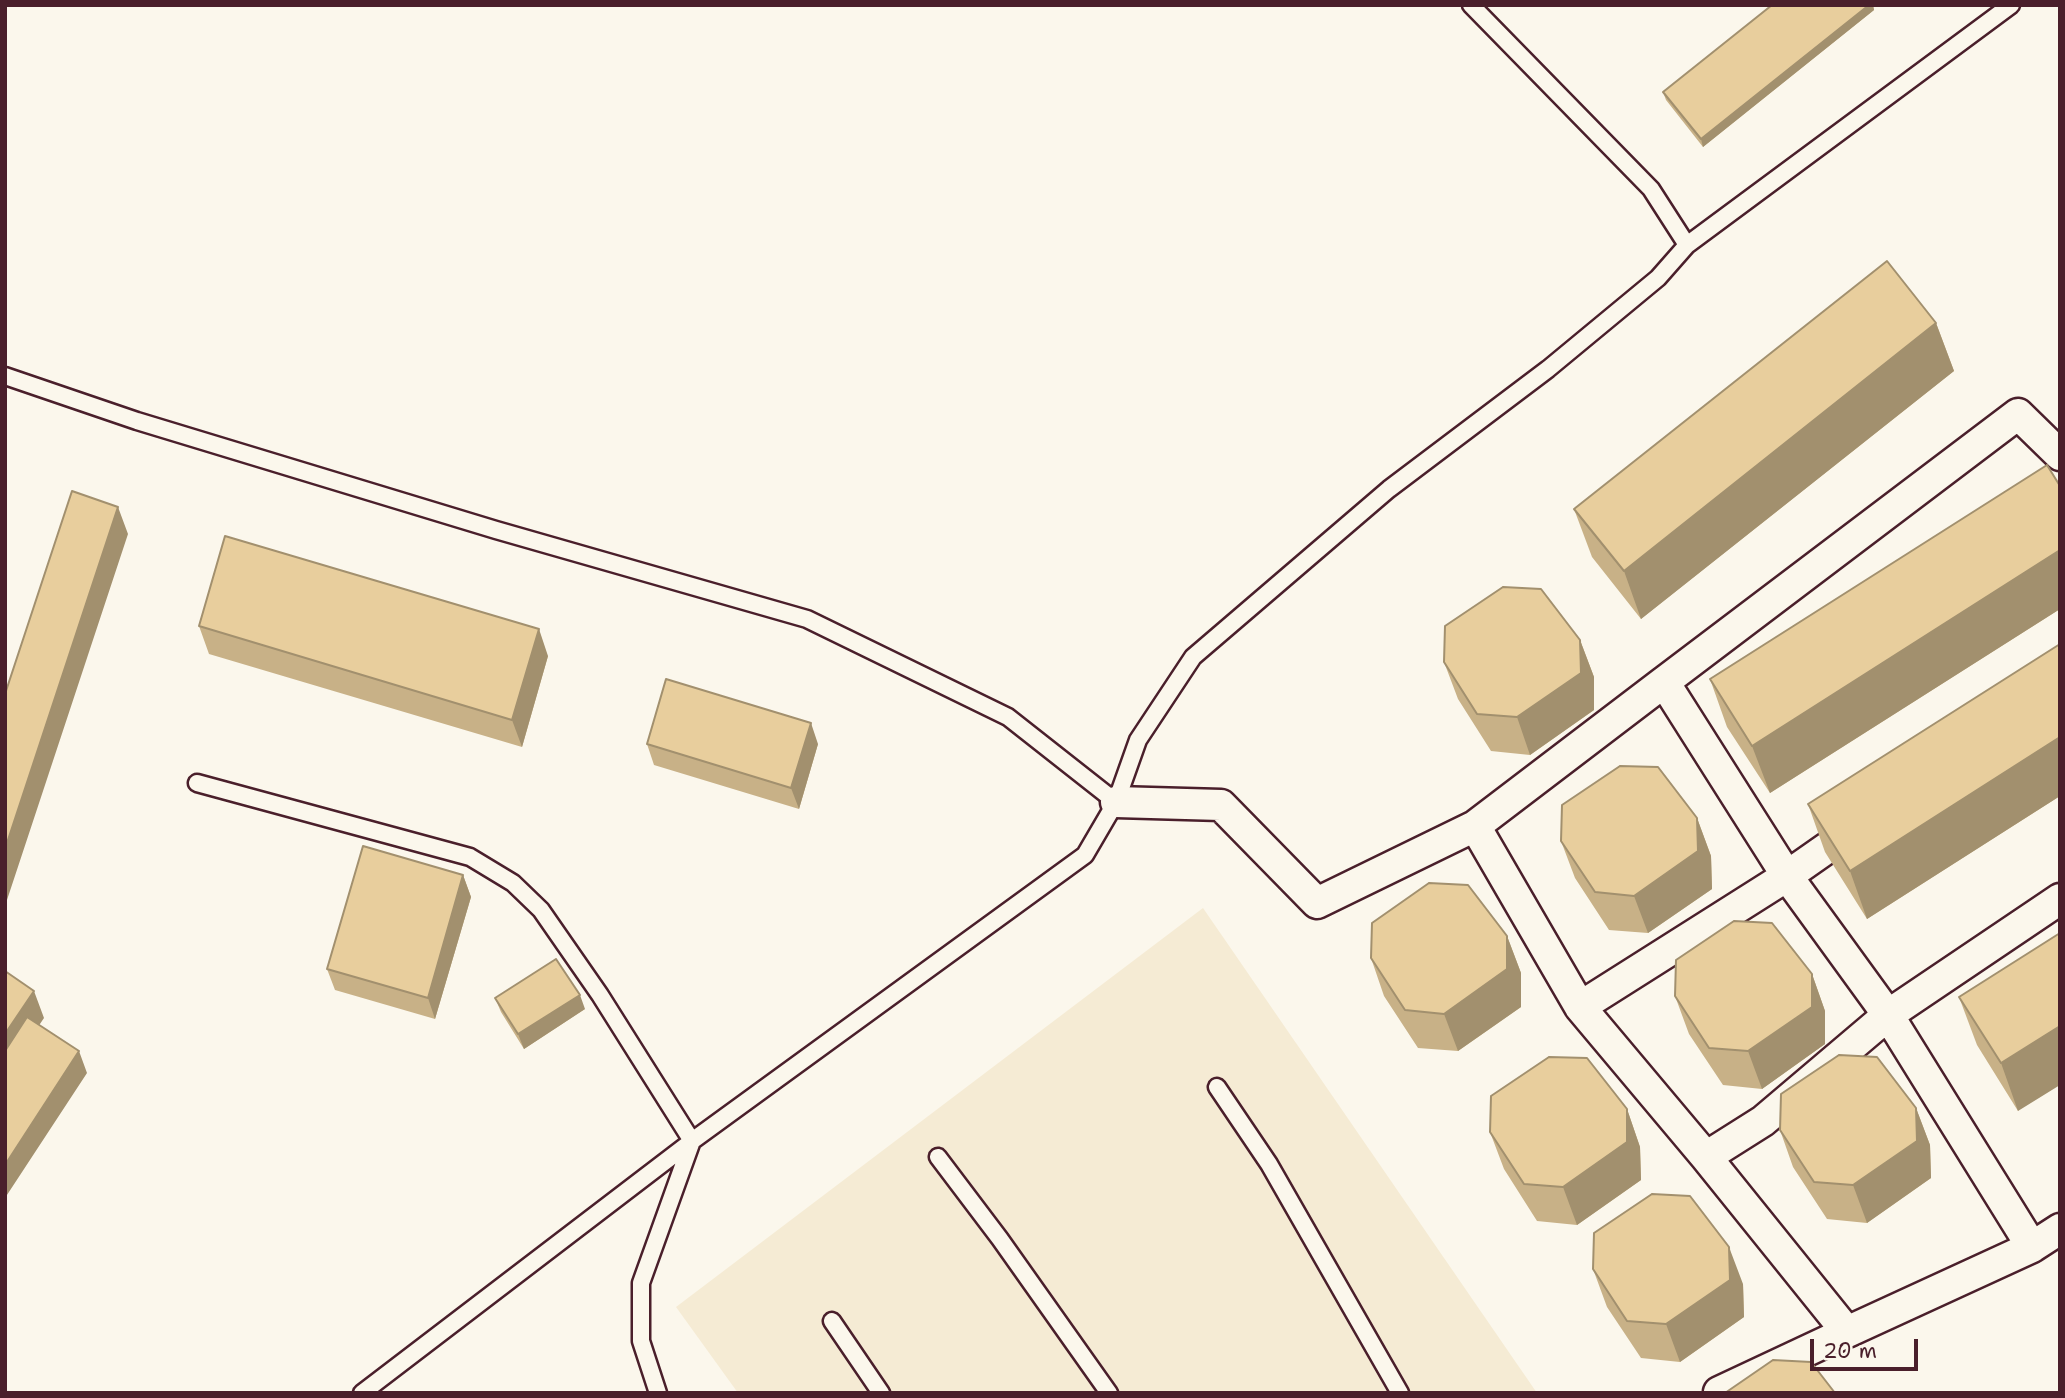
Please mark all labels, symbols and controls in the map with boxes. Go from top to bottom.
scale bar [1813,1324,1922,1368]
text: 20 m [1823,1337,1877,1365]

